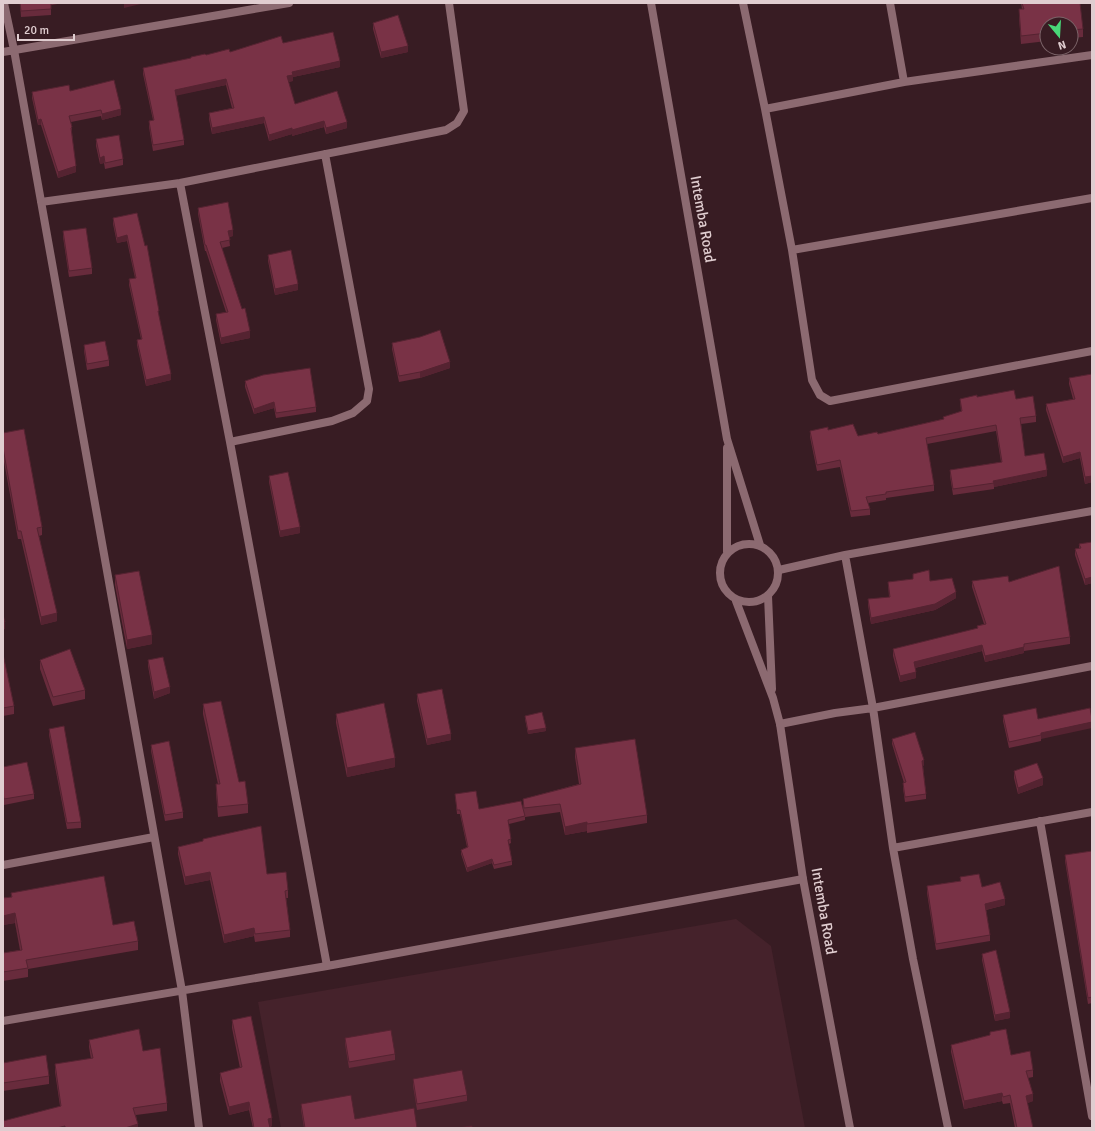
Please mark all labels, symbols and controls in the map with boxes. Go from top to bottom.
scale bar [18,16,74,42]
north arrow [1039,16,1079,56]
text: 20 m [24,23,49,38]
text: N [1056,38,1068,52]
street label: Intemba Road [686,174,720,264]
street label: Intemba Road [807,866,841,956]

